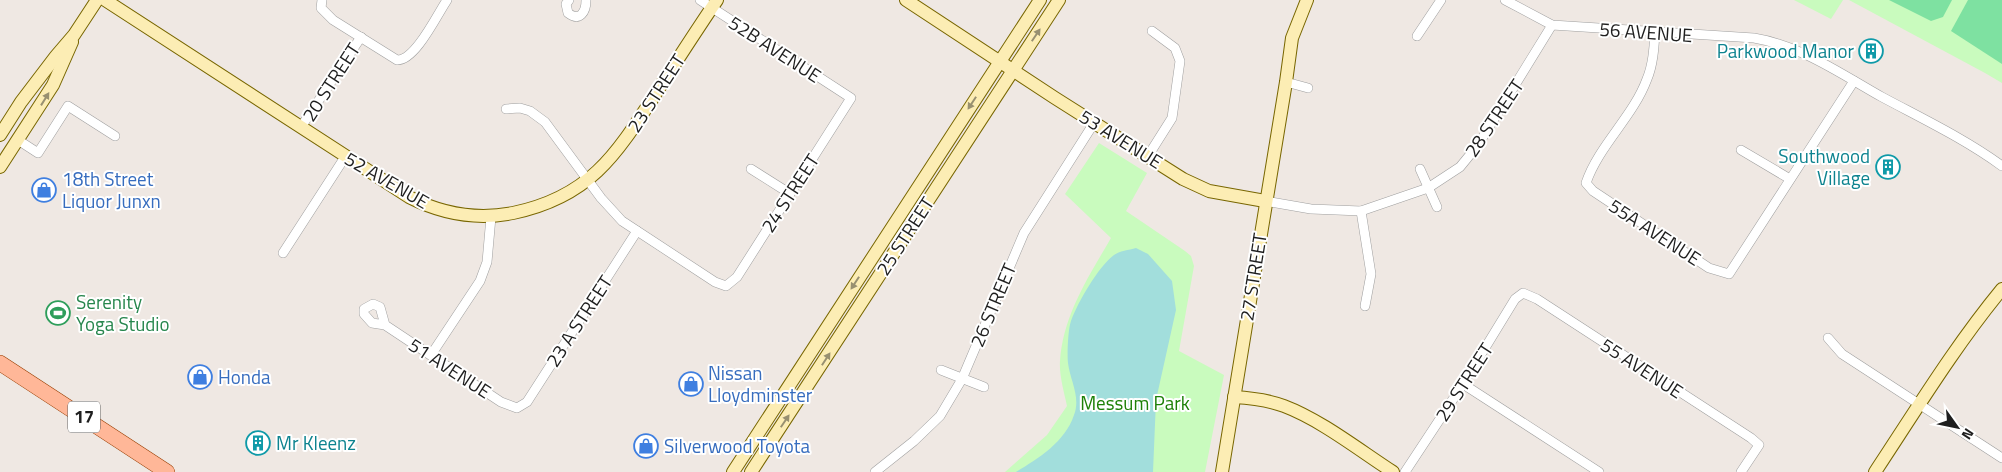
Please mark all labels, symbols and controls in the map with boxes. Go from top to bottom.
street label: 52B AVENUE [723,8,827,89]
street label: 56 AVENUE [1598,14,1694,49]
one-way arrow [1031,28,1040,42]
place label: Parkwood Manor [1717,36,1854,65]
street label: 20 STREET [294,37,367,127]
building icon: Parkwood Manor [1858,38,1884,64]
street label: 23 STREET [619,48,692,138]
street label: 28 STREET [1457,73,1530,163]
one-way arrow [40,92,49,106]
one-way arrow [967,96,977,109]
street label: 53 AVENUE [1074,102,1169,176]
place label: Southwood Village [1778,141,1870,192]
street label: 52 AVENUE [340,144,435,215]
street label: 24 STREET [753,148,826,238]
building icon: Southwood Village [1875,154,1901,180]
place label: 18th Street Liquor Junxn [62,164,161,215]
shop icon: 18th Street Liquor Junxn [31,177,57,203]
street label: 25 STREET [868,191,941,281]
street label: 55A AVENUE [1603,191,1707,272]
street label: 27 STREET [1231,231,1274,323]
street label: 26 STREET [962,258,1023,351]
street label: 23 A STREET [538,269,619,372]
one-way arrow [850,276,860,290]
place label: Serenity Yoga Studio [76,287,170,338]
sports icon: Serenity Yoga Studio [45,300,71,326]
street label: 51 AVENUE [403,330,497,405]
street label: 55 AVENUE [1595,330,1689,405]
street label: 29 STREET [1427,337,1500,427]
one-way arrow [821,352,831,365]
place label: Nissan Lloydminster [708,358,813,409]
place label: Honda [218,362,271,391]
shop icon: Honda [187,364,213,390]
shop icon: Nissan Lloydminster [678,371,704,397]
park label: Messum Park [1080,388,1190,417]
road number: 17 [68,402,100,432]
north arrow [1932,402,1982,452]
one-way arrow [781,415,790,428]
text: N [1957,425,1980,444]
place label: Mr Kleenz [276,428,356,457]
building icon: Mr Kleenz [245,430,271,456]
place label: Silverwood Toyota [664,431,810,460]
shop icon: Silverwood Toyota [633,433,659,459]

